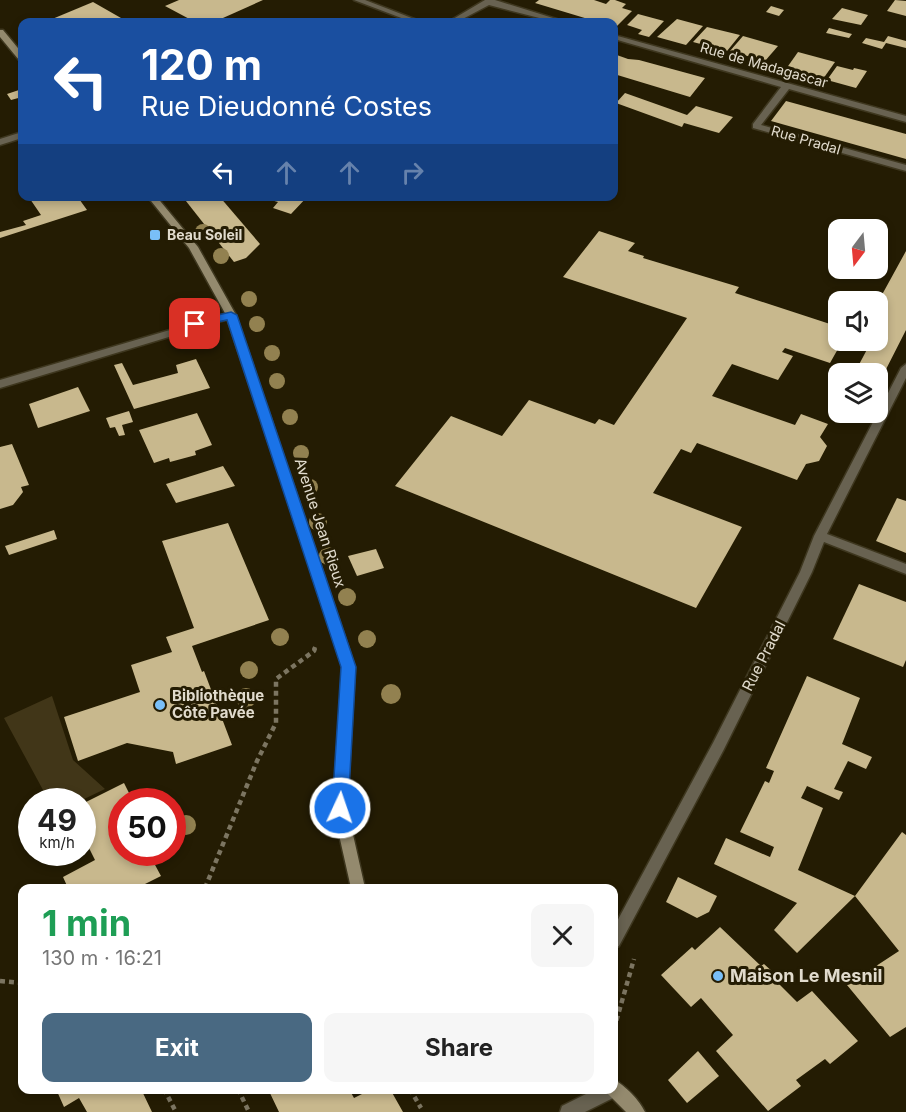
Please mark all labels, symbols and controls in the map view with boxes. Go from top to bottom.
street label: Rue de Madagascar [698,38,830,91]
text: 120 m [141,39,262,90]
icon: left [42,42,120,120]
text: Rue Dieudonné Costes [141,90,432,123]
street label: Rue Pradal [770,122,843,158]
icon: left [207,156,240,189]
icon: ahead [270,156,303,189]
icon: ahead [333,156,366,189]
icon: right [396,156,429,189]
north arrow [828,219,888,279]
map controls [828,219,888,423]
place label: Beau Soleil [167,226,242,243]
marker: Beau Soleil [148,228,162,242]
button: sound [828,291,888,351]
pin [169,298,220,349]
icon: arrive [178,307,211,340]
button: layers [828,363,888,423]
street label: Avenue Jean Rieux [291,456,350,590]
street label: Rue Pradal [738,617,789,694]
place label: Bibliothèque Côte Pavée [172,686,264,722]
marker: Bibliothèque Côte Pavée [153,698,167,712]
position arrow [308,776,372,840]
speed limit sign: 50 [108,788,186,866]
text: 49 [37,802,77,838]
text: km/h [39,833,75,852]
text: 1 min [42,901,131,945]
button: close [531,904,594,967]
text: 130 m · 16:21 [42,946,162,970]
place label: Maison Le Mesnil [730,965,882,986]
marker: Maison Le Mesnil [711,969,725,983]
button: Exit [42,1013,312,1082]
button: Share [324,1013,594,1082]

